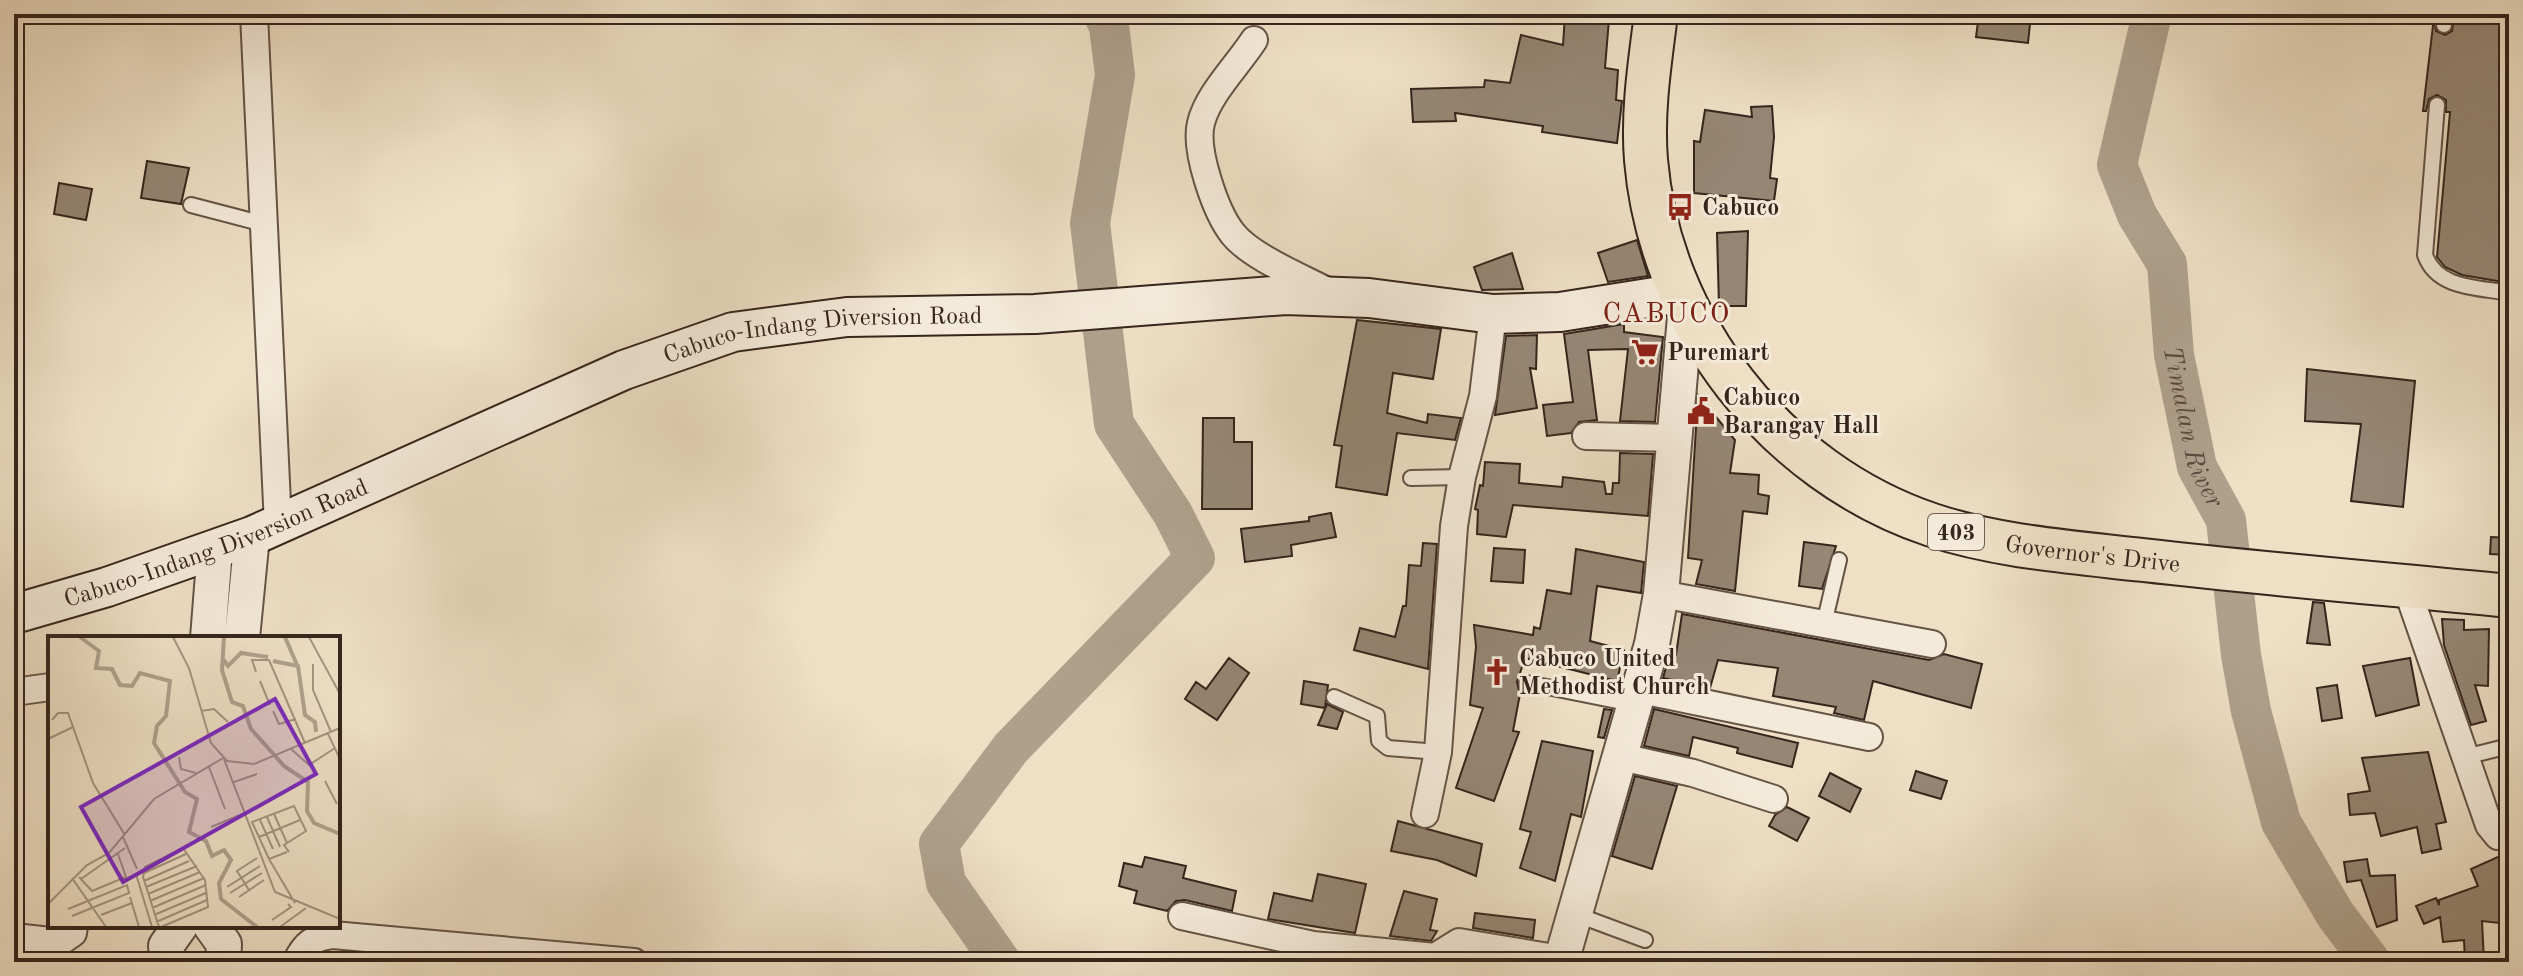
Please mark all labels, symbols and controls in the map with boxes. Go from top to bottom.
bus stop icon: Cabuco [1665,192,1695,222]
place label: Cabuco [1702,197,1779,221]
district label: CABUCO [1603,301,1731,329]
street label: Cabuco-Indang Diversion Road [661,305,983,369]
supermarket icon: Puremart [1630,337,1660,367]
place label: Puremart [1667,342,1770,366]
water label: Timalan River [2158,344,2228,513]
place label: Cabuco Barangay Hall [1723,387,1879,439]
public building icon: Cabuco Barangay Hall [1686,396,1716,426]
street label: Cabuco-Indang Diversion Road [61,476,372,613]
road number: 403 [1928,514,1984,550]
street label: Governor's Drive [2003,533,2181,578]
inset map [48,636,340,928]
place label: Cabuco United Methodist Church [1519,648,1709,700]
church icon: Cabuco United Methodist Church [1482,657,1512,687]

